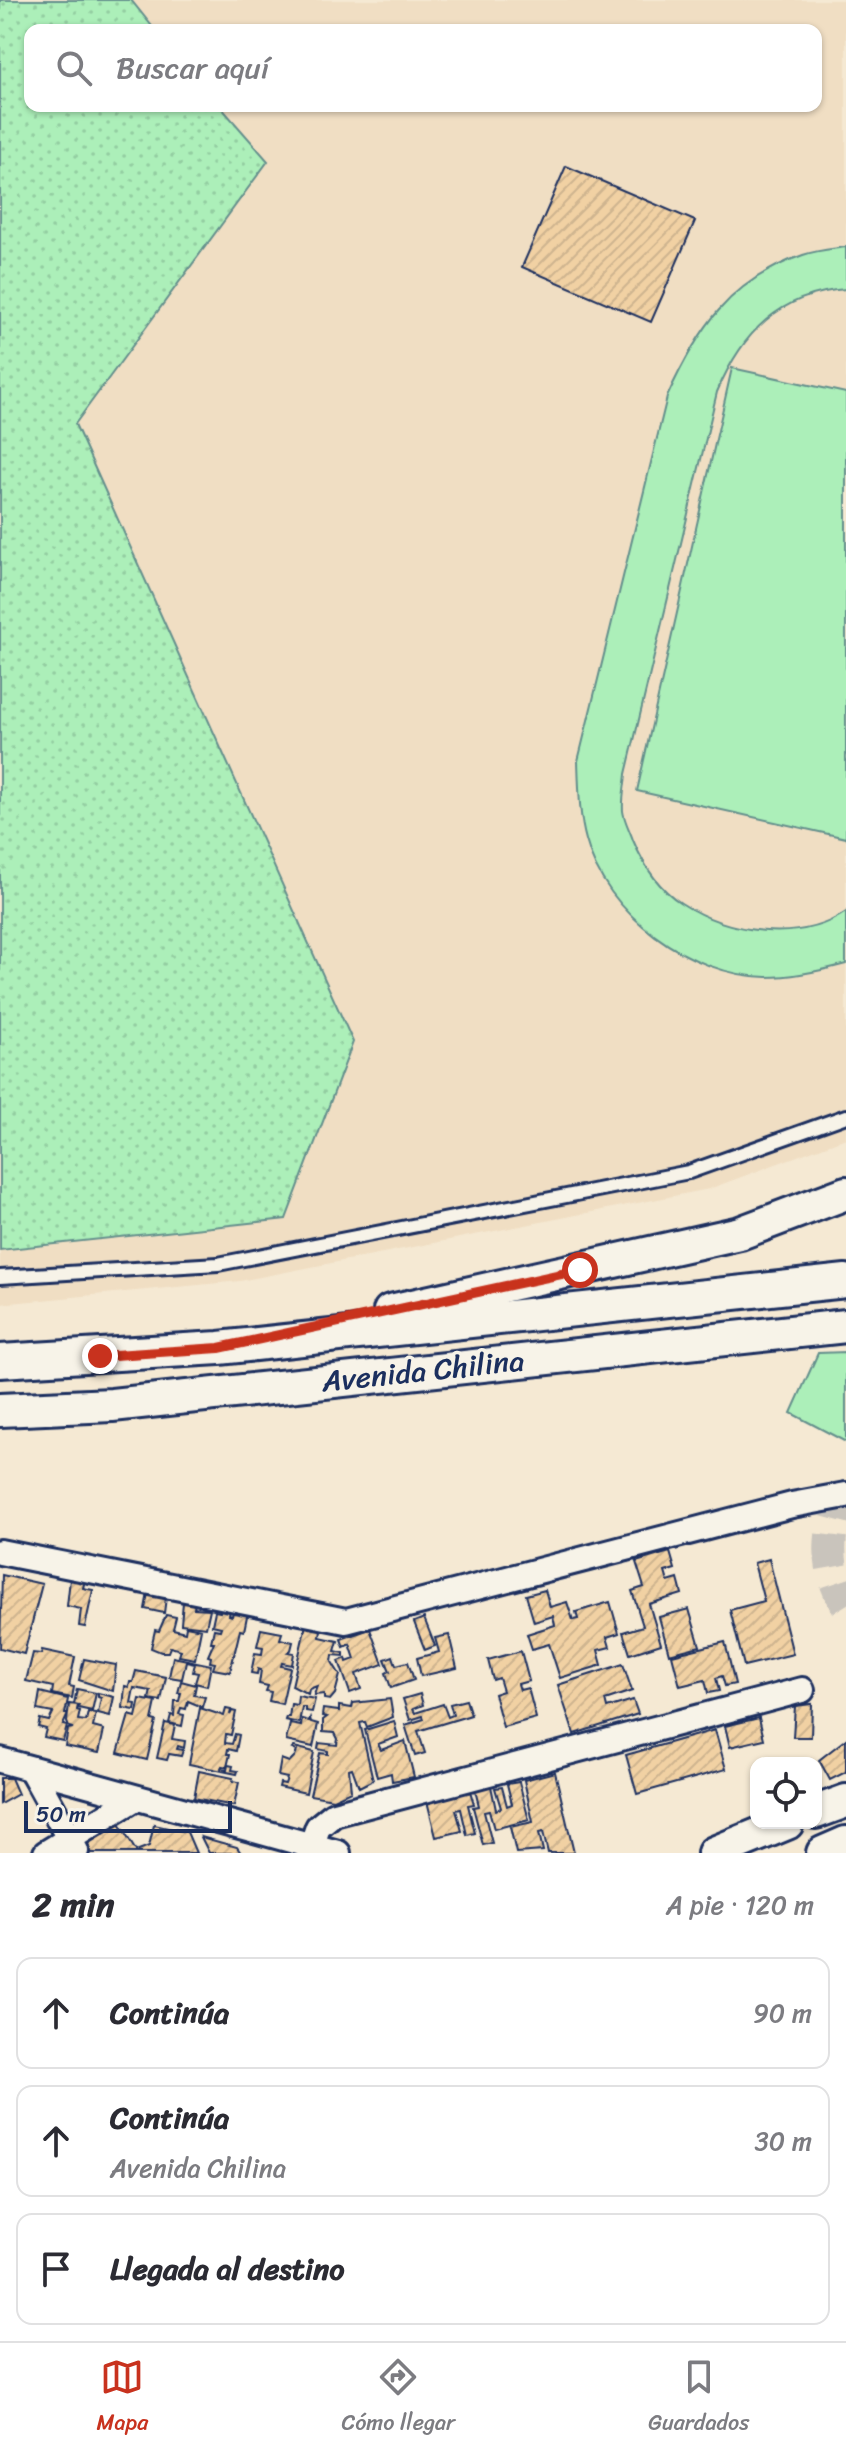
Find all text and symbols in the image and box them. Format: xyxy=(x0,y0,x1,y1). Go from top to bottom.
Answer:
search box xyxy=(24,24,822,112)
text: Buscar aquí xyxy=(116,41,269,95)
icon: search xyxy=(52,46,96,90)
route start xyxy=(562,1252,598,1288)
street label: Avenida Chilina xyxy=(318,1334,527,1409)
route end xyxy=(82,1338,118,1374)
map controls xyxy=(750,1757,822,1829)
button: locate xyxy=(750,1757,822,1829)
text: 50 m xyxy=(36,1795,86,1834)
scale bar xyxy=(24,1797,232,1833)
text: 2 min xyxy=(32,1875,114,1935)
text: A pie · 120 m xyxy=(666,1882,814,1928)
text: Continúa xyxy=(110,1986,229,2040)
text: 90 m xyxy=(753,1990,812,2036)
icon: ahead xyxy=(34,1991,78,2035)
text: Continúa xyxy=(110,2091,229,2145)
text: 30 m xyxy=(755,2118,812,2164)
icon: ahead xyxy=(34,2119,78,2163)
text: Avenida Chilina xyxy=(110,2145,286,2191)
text: Llegada al destino xyxy=(110,2242,344,2296)
icon: arrive xyxy=(34,2247,78,2291)
tab: Mapa xyxy=(97,2355,148,2442)
tab: Cómo llegar xyxy=(341,2355,455,2442)
tab: Guardados xyxy=(648,2355,749,2442)

